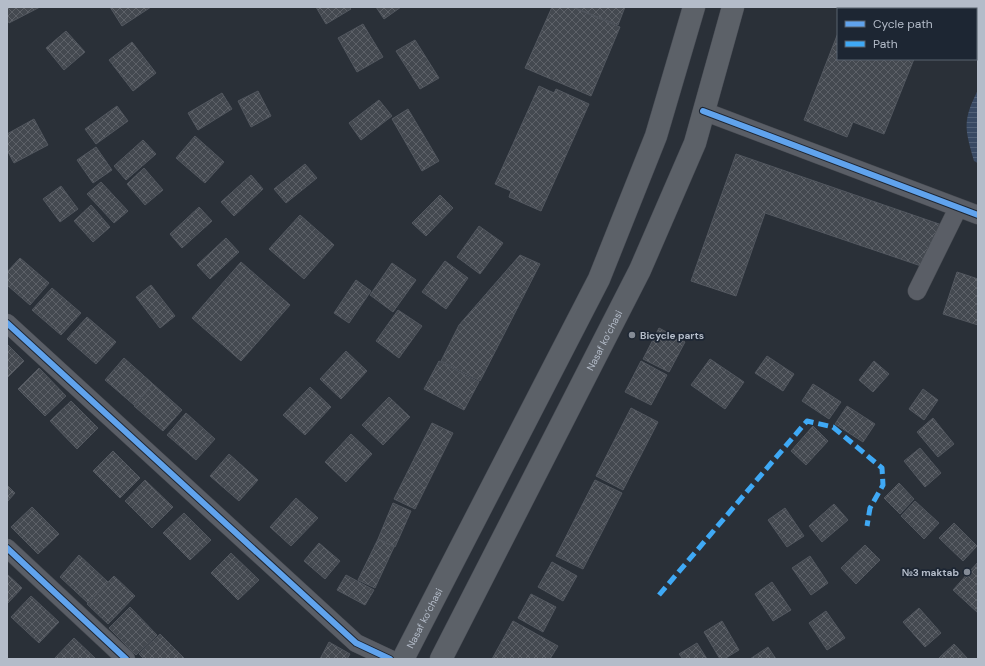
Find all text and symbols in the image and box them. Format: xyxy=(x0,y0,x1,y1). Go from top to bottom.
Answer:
legend xyxy=(837,8,977,60)
text: Cycle path xyxy=(873,16,933,32)
text: Path xyxy=(873,36,898,52)
street label: Nasaf ko‘chasi xyxy=(584,308,625,373)
place label: Bicycle parts xyxy=(640,329,704,342)
marker: Bicycle parts xyxy=(627,330,637,340)
place label: №3 maktab xyxy=(902,566,959,579)
marker: №3 maktab xyxy=(962,567,972,577)
street label: Nasaf ko‘chasi xyxy=(404,586,445,651)

